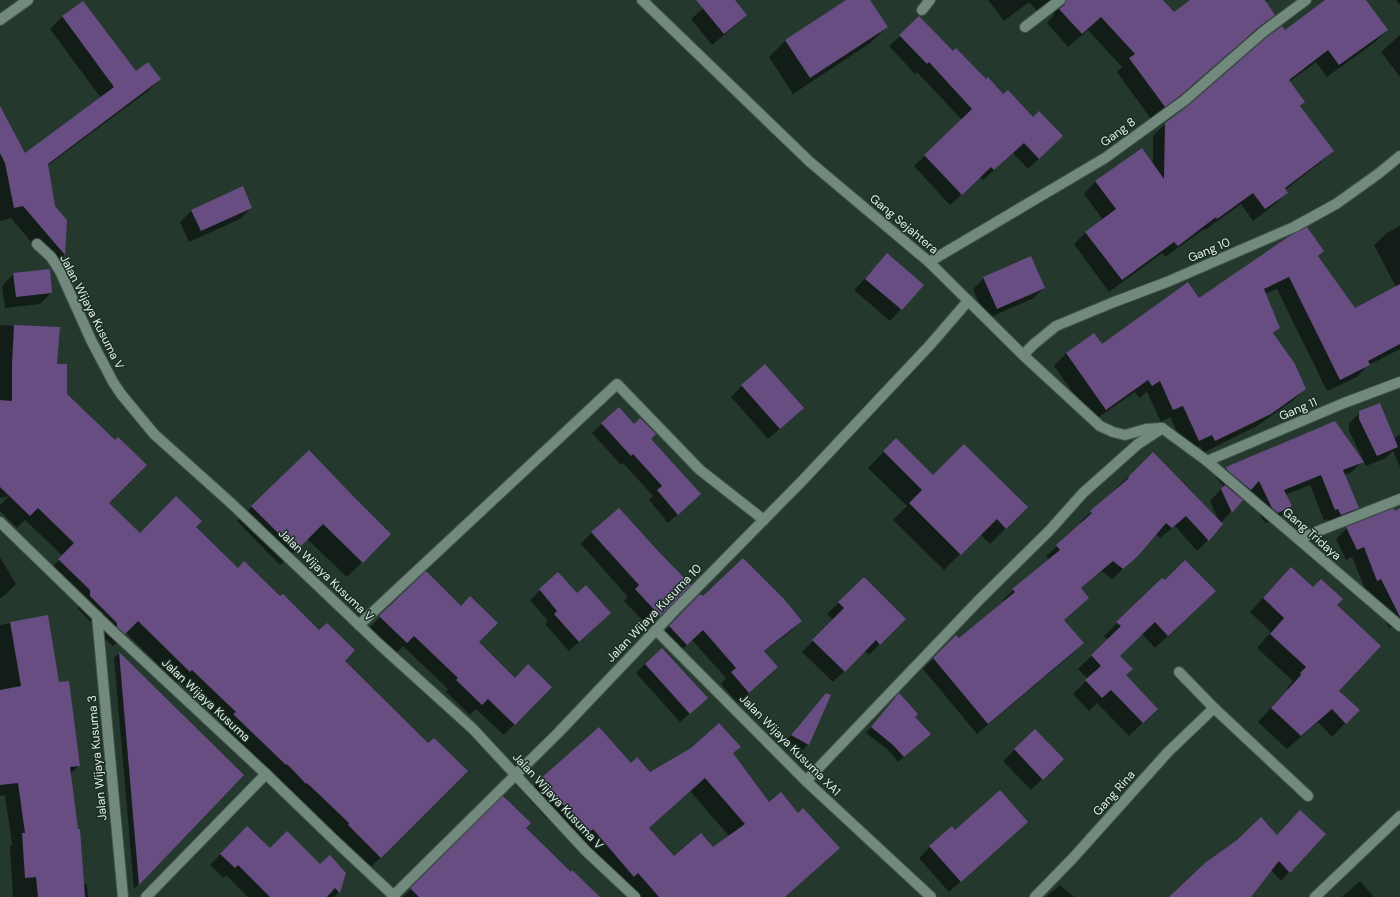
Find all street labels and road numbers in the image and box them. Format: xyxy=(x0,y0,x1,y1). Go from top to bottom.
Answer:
street label: Gang 8 xyxy=(1097,114,1139,150)
street label: Gang Sejahtera xyxy=(866,191,942,257)
street label: Gang 10 xyxy=(1185,234,1233,266)
street label: Jalan Wijaya Kusuma V xyxy=(56,252,128,372)
street label: Gang 11 xyxy=(1277,394,1319,424)
street label: Gang Tridaya xyxy=(1279,504,1345,564)
street label: Jalan Wijaya Kusuma V xyxy=(275,525,377,625)
street label: Jalan Wijaya Kusuma 10 xyxy=(603,560,705,666)
street label: Jalan Wijaya Kusuma xyxy=(158,655,254,745)
street label: Jalan Wijaya Kusuma XA1 xyxy=(736,691,844,799)
street label: Jalan Wijaya Kusuma 3 xyxy=(84,695,110,821)
street label: Jalan Wijaya Kusuma V xyxy=(509,749,607,853)
street label: Gang Rina xyxy=(1089,767,1139,819)

